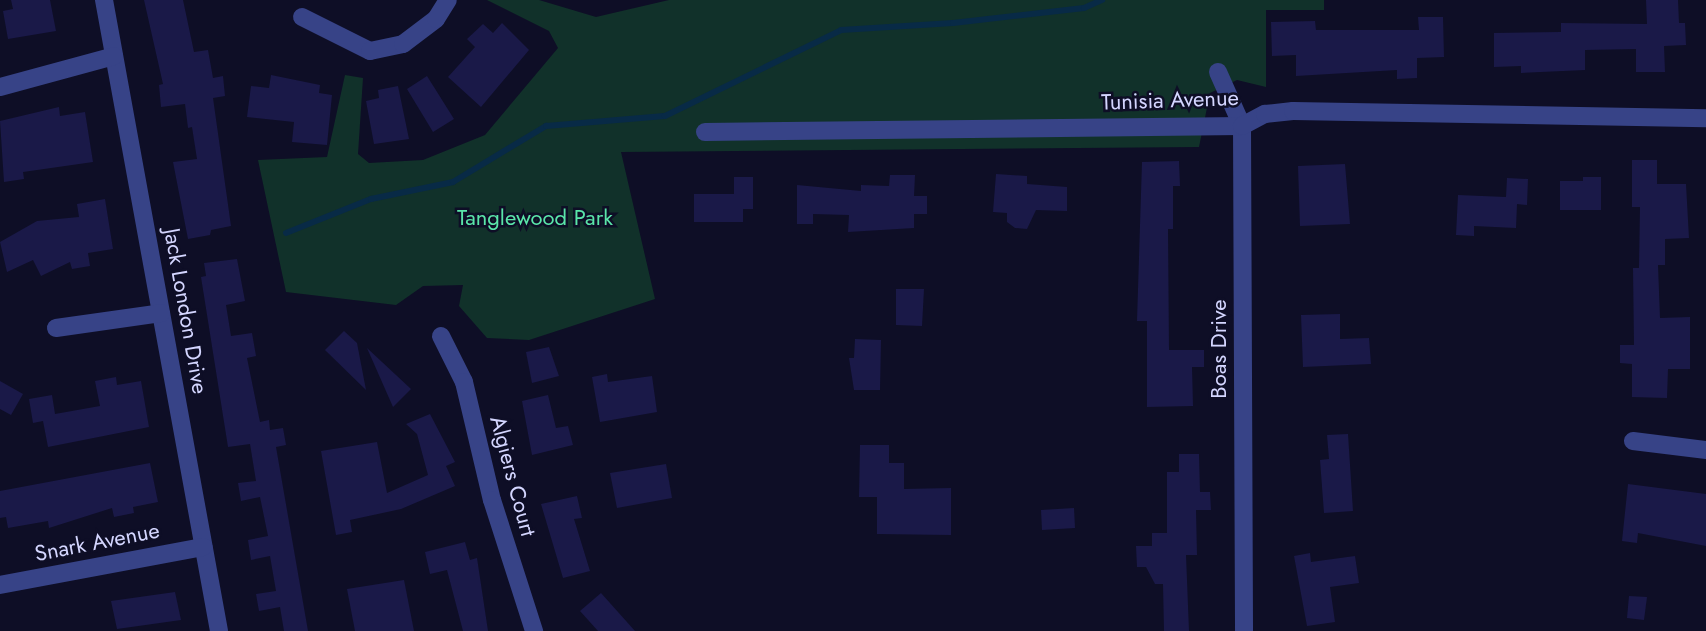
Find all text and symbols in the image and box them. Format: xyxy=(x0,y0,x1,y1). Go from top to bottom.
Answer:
street label: Tunisia Avenue xyxy=(1101,84,1239,116)
park label: Tanglewood Park xyxy=(457,205,613,231)
street label: Jack London Drive xyxy=(158,226,214,396)
street label: Boas Drive xyxy=(1206,299,1232,399)
street label: Algiers Court xyxy=(484,413,542,539)
street label: Snark Avenue xyxy=(32,517,162,567)

